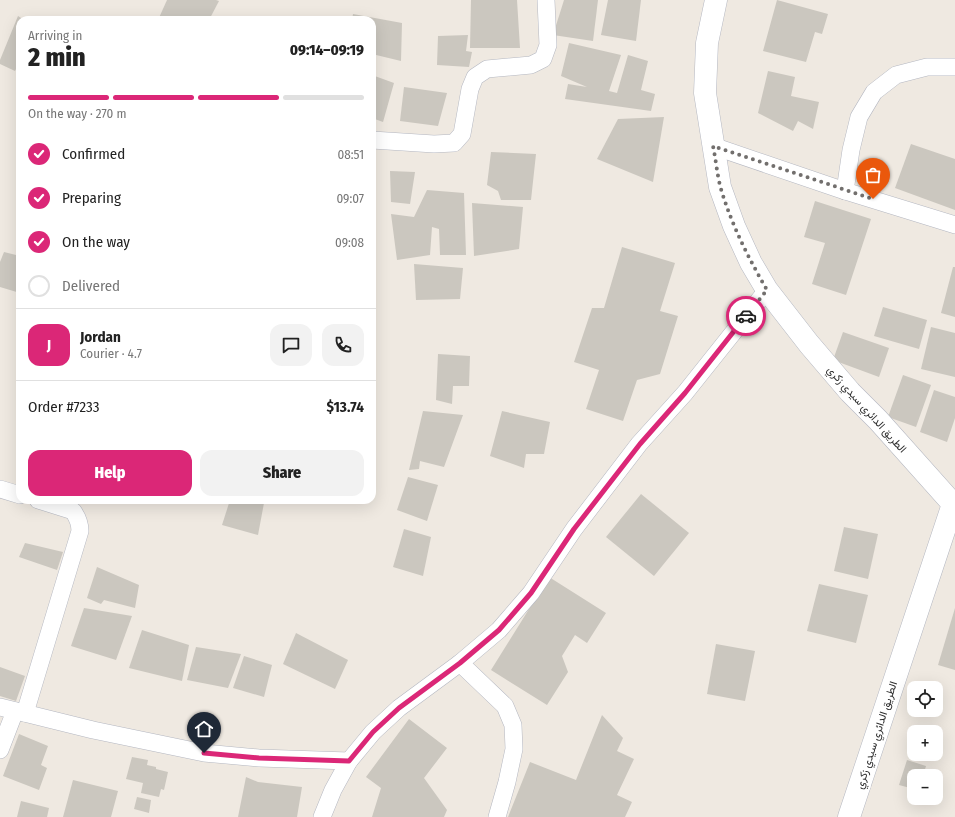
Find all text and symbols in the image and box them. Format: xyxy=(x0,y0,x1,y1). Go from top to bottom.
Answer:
text: Arriving in xyxy=(28,28,82,43)
text: 09:14–09:19 xyxy=(290,41,364,59)
text: 2 min xyxy=(28,42,86,73)
text: On the way · 270 m xyxy=(28,106,126,121)
icon: check xyxy=(28,143,50,165)
text: Confirmed xyxy=(62,145,125,163)
text: 08:51 xyxy=(338,147,364,162)
pin xyxy=(856,158,890,199)
icon: bag xyxy=(862,164,884,186)
icon: check xyxy=(28,187,50,209)
text: Preparing xyxy=(62,189,121,207)
text: 09:07 xyxy=(336,191,364,206)
icon: check xyxy=(28,231,50,253)
text: On the way xyxy=(62,233,130,251)
text: 09:08 xyxy=(335,235,364,250)
text: Delivered xyxy=(62,277,120,295)
courier xyxy=(726,296,766,336)
icon: car xyxy=(735,305,757,327)
button: chat xyxy=(270,324,312,366)
button: phone xyxy=(322,324,364,366)
text: Jordan xyxy=(80,328,121,346)
text: J xyxy=(47,336,51,354)
text: Courier · 4.7 xyxy=(80,346,142,361)
street label: الطريق الدائري سيدي زكري xyxy=(822,363,909,457)
text: Order #7233 xyxy=(28,398,100,416)
text: $13.74 xyxy=(327,398,364,416)
button: Help xyxy=(28,450,192,496)
button: Share xyxy=(200,450,364,496)
street label: الطريق الدائري سيدي زكري xyxy=(853,680,903,792)
map controls xyxy=(907,681,943,805)
button: locate xyxy=(907,681,943,717)
pin xyxy=(187,712,221,753)
icon: home xyxy=(193,718,215,740)
button: + xyxy=(907,725,943,761)
button: − xyxy=(907,769,943,805)

